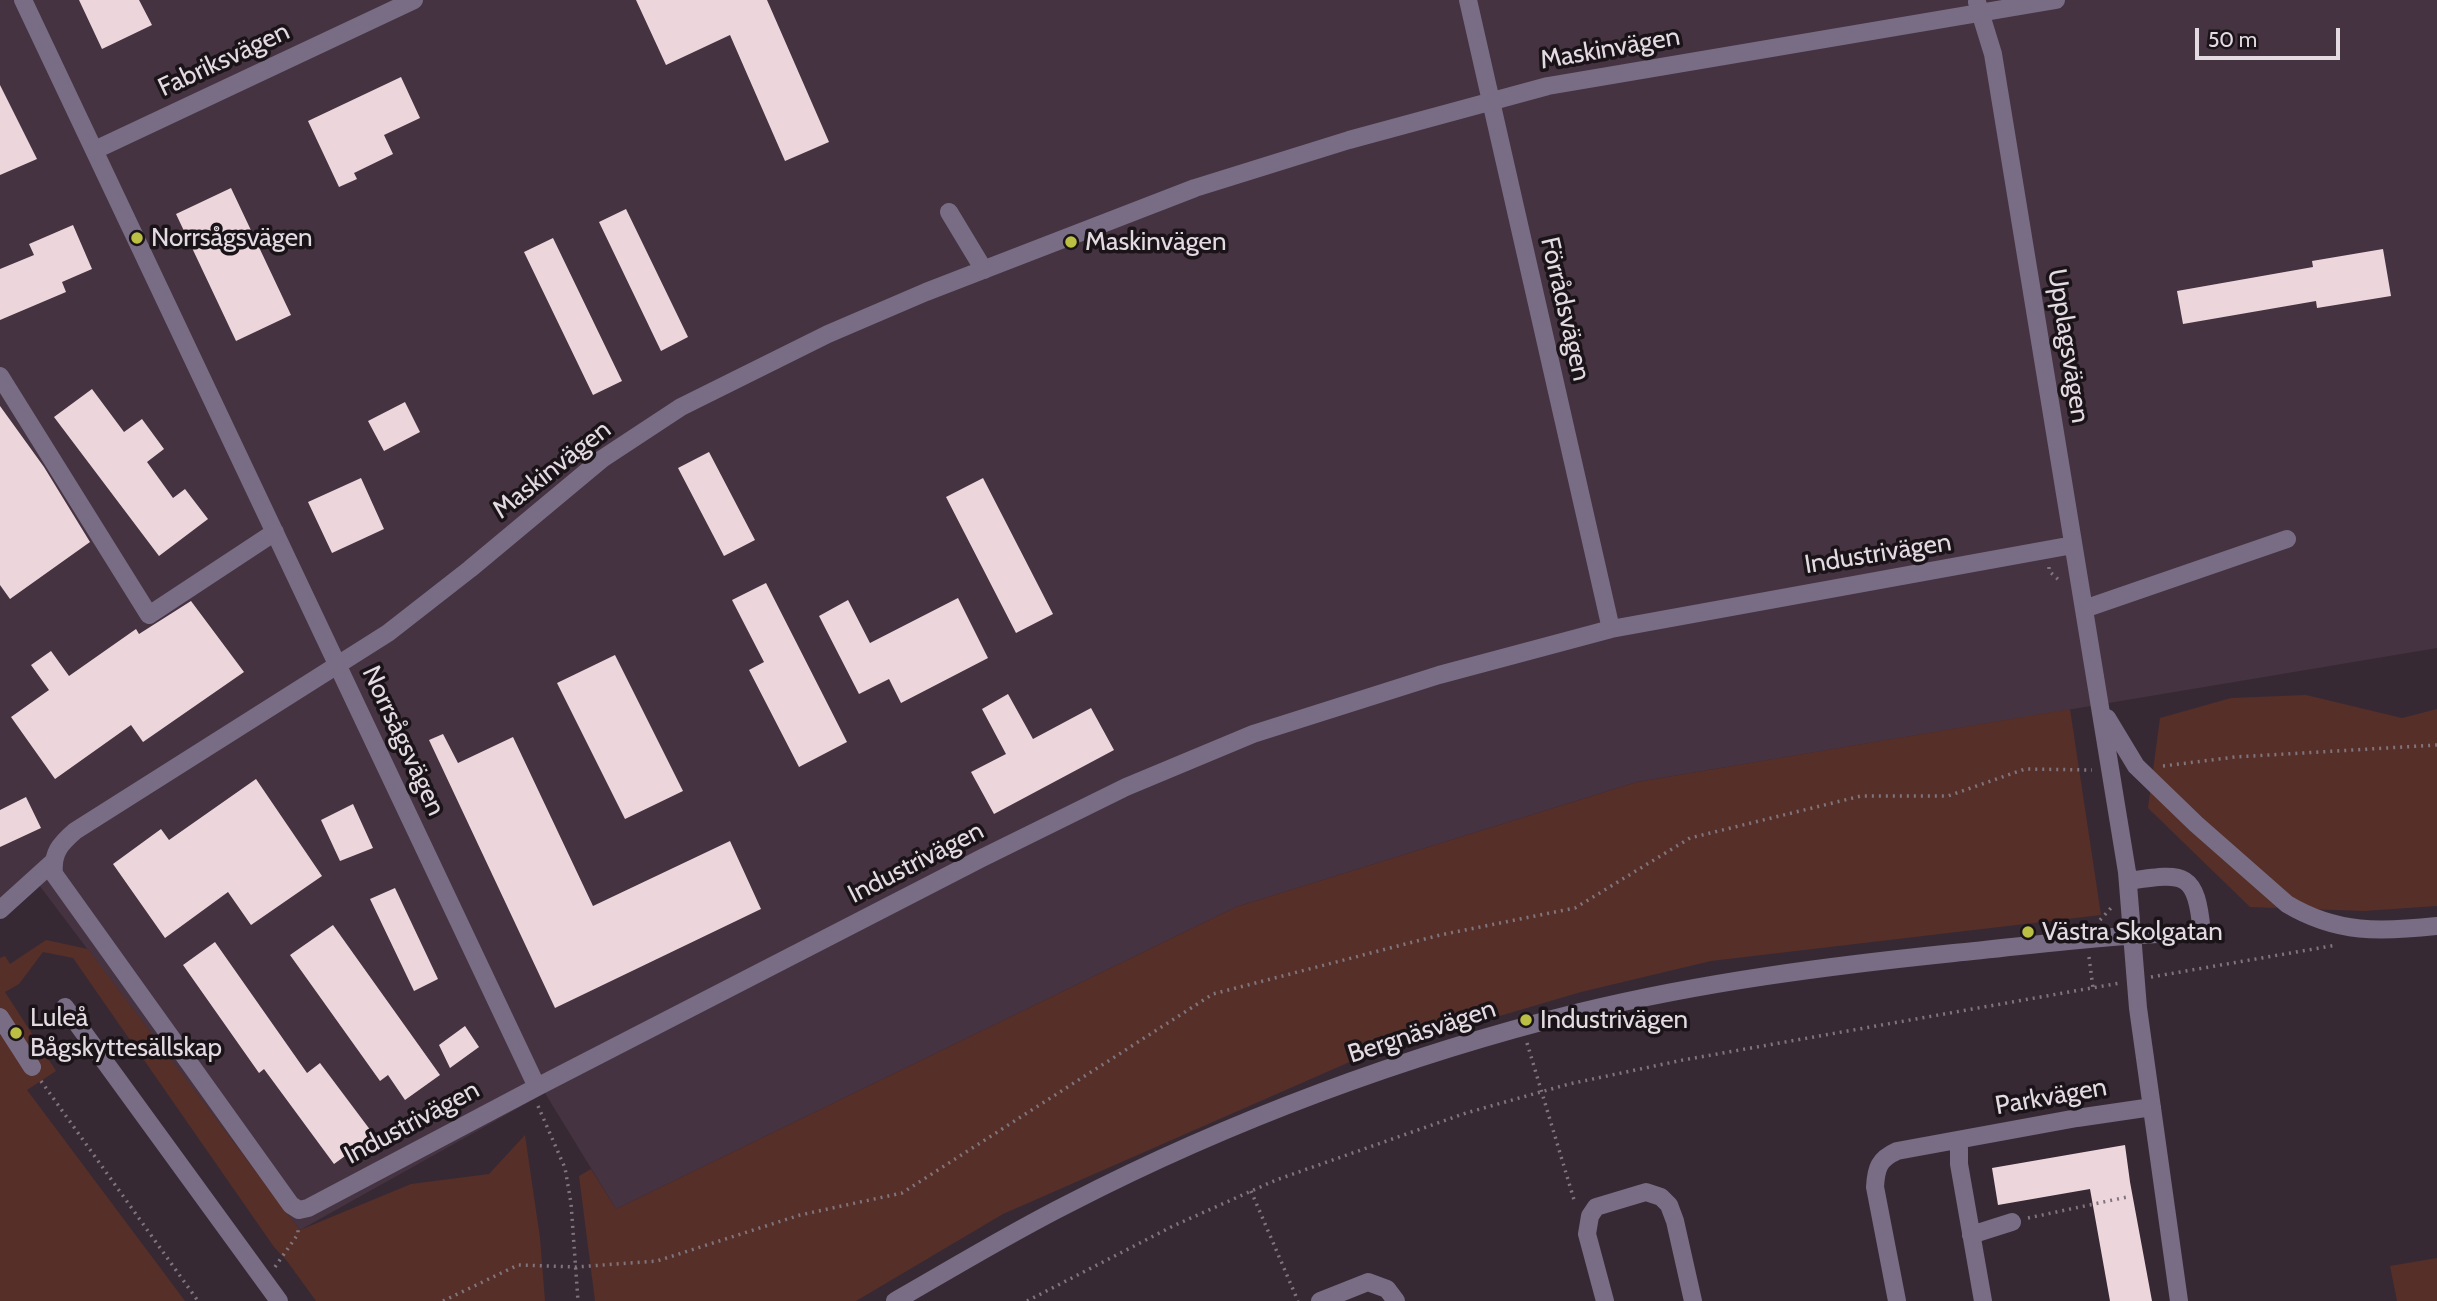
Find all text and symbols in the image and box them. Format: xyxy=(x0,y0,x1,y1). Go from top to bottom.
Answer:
scale bar xyxy=(2199,14,2344,58)
street label: Fabriksvägen xyxy=(153,16,295,104)
street label: Maskinvägen xyxy=(1538,21,1682,77)
text: 50 m xyxy=(2208,27,2257,52)
place label: Norrsågsvägen xyxy=(151,222,313,254)
place label: Maskinvägen xyxy=(1085,226,1226,258)
marker: Norrsågsvägen xyxy=(129,230,145,246)
marker: Maskinvägen xyxy=(1063,234,1079,250)
street label: Förrådsvägen xyxy=(1533,234,1597,384)
street label: Upplagsvägen xyxy=(2040,267,2096,425)
street label: Maskinvägen xyxy=(487,414,617,526)
street label: Industrivägen xyxy=(1802,527,1954,581)
street label: Norrsågsvägen xyxy=(355,661,451,821)
street label: Industrivägen xyxy=(843,815,989,911)
place label: Västra Skolgatan xyxy=(2042,916,2223,948)
marker: Västra Skolgatan xyxy=(2020,924,2036,940)
street label: Bergnäsvägen xyxy=(1344,993,1500,1071)
place label: Luleå Bågskyttesällskap xyxy=(30,1002,222,1064)
place label: Industrivägen xyxy=(1540,1004,1688,1036)
marker: Industrivägen xyxy=(1518,1012,1534,1028)
marker: Luleå Bågskyttesällskap xyxy=(8,1025,24,1041)
street label: Parkvägen xyxy=(1993,1072,2109,1122)
street label: Industrivägen xyxy=(339,1074,485,1172)

